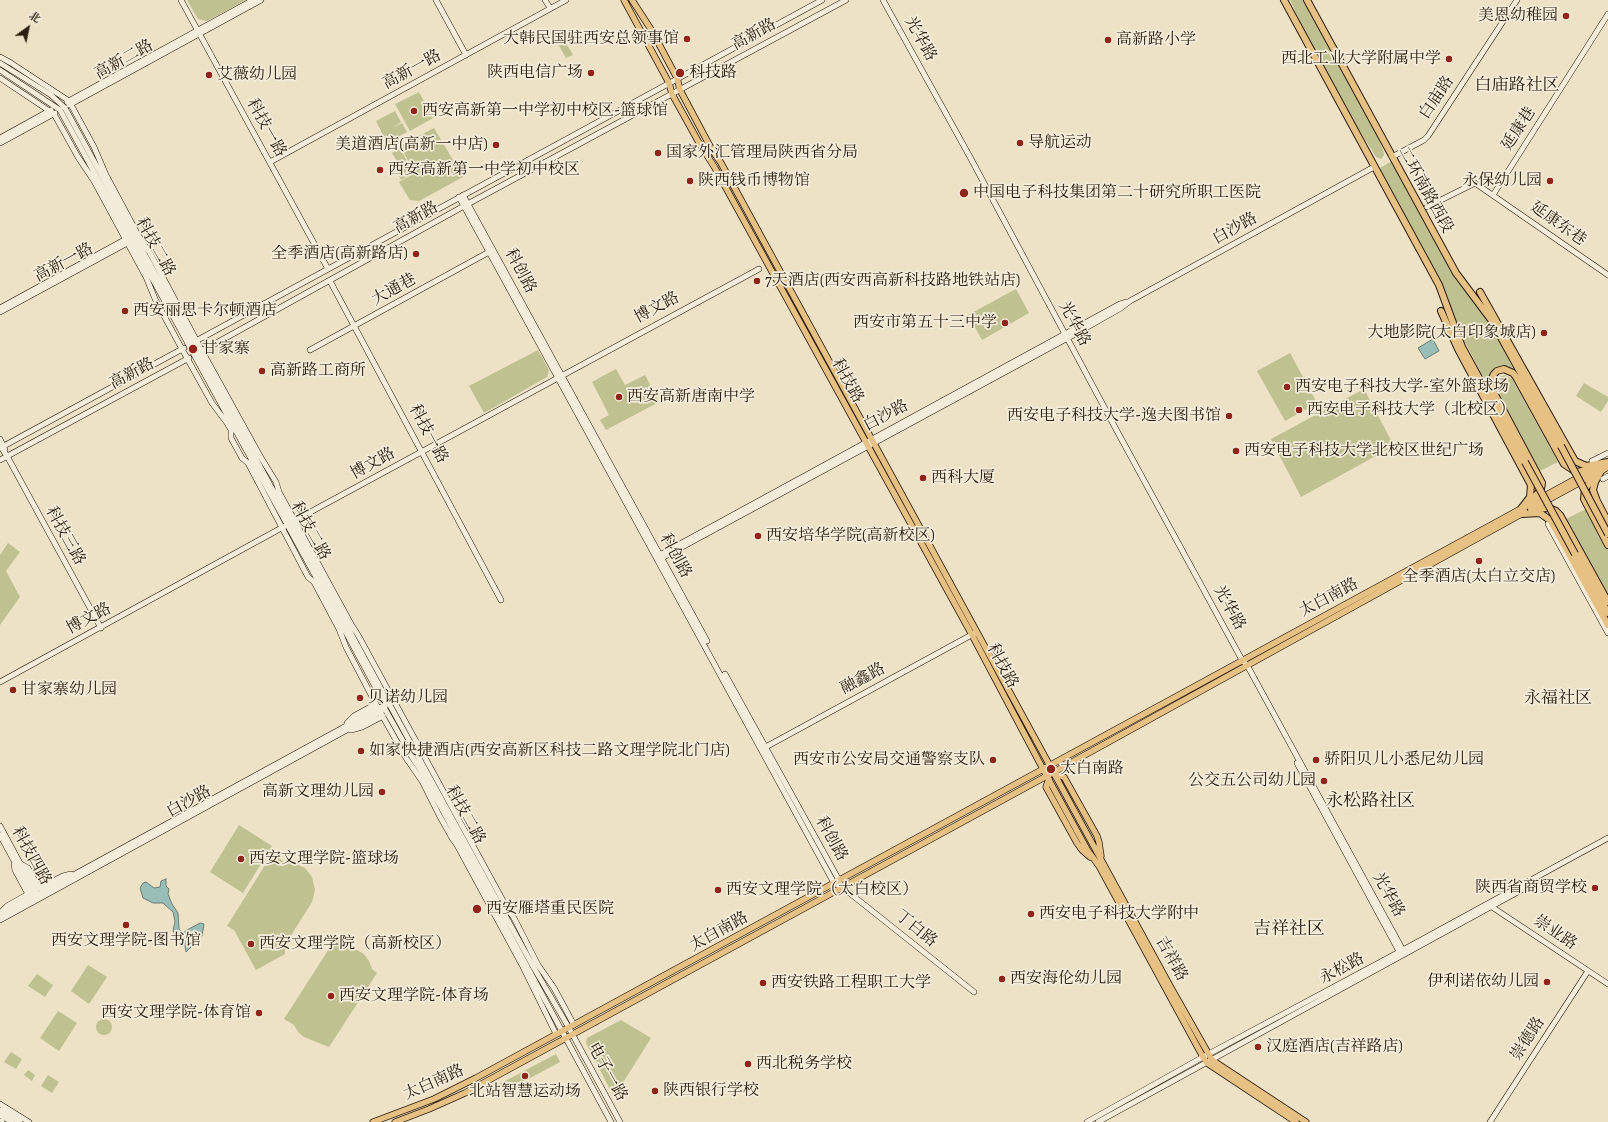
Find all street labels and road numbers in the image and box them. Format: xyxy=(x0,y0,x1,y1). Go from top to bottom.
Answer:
street label: 光华路 xyxy=(900,13,940,65)
street label: 高新路 xyxy=(728,15,780,55)
street label: 高新二路 xyxy=(91,36,157,84)
street label: 高新一路 xyxy=(379,46,445,94)
street label: 白庙路 xyxy=(1416,73,1458,123)
street label: 科技一路 xyxy=(242,95,290,161)
street label: 延康巷 xyxy=(1498,104,1540,154)
street label: 二环南路西段 xyxy=(1393,143,1457,237)
street label: 高新路 xyxy=(390,198,442,238)
street label: 延康东巷 xyxy=(1526,198,1590,250)
street label: 白沙路 xyxy=(1209,209,1261,249)
street label: 科技二路 xyxy=(131,214,179,280)
street label: 高新一路 xyxy=(31,240,97,286)
street label: 科创路 xyxy=(500,245,540,297)
street label: 大通巷 xyxy=(368,270,420,310)
street label: 博文路 xyxy=(631,288,683,328)
street label: 光华路 xyxy=(1054,298,1094,350)
street label: 高新路 xyxy=(106,354,158,394)
street label: 科技路 xyxy=(827,355,867,407)
street label: 白沙路 xyxy=(860,396,912,436)
street label: 科技一路 xyxy=(405,401,451,467)
street label: 博文路 xyxy=(347,444,399,484)
street label: 科技二路 xyxy=(286,498,334,564)
street label: 科技三路 xyxy=(41,503,89,569)
street label: 科创路 xyxy=(655,530,695,582)
street label: 太白南路 xyxy=(1296,575,1362,621)
street label: 光华路 xyxy=(1209,582,1249,634)
street label: 博文路 xyxy=(63,599,115,639)
street label: 科技路 xyxy=(982,640,1022,692)
street label: 融鑫路 xyxy=(837,659,889,699)
street label: 白沙路 xyxy=(163,782,215,822)
street label: 科技二路 xyxy=(441,782,489,848)
street label: 科创路 xyxy=(811,813,851,865)
street label: 科技四路 xyxy=(7,823,55,889)
street label: 光华路 xyxy=(1368,869,1408,921)
street label: 丁白路 xyxy=(891,906,941,952)
street label: 太白南路 xyxy=(686,908,752,956)
street label: 崇业路 xyxy=(1530,912,1580,954)
street label: 吉祥路 xyxy=(1151,933,1191,985)
street label: 永松路 xyxy=(1316,949,1368,989)
street label: 崇德路 xyxy=(1507,1014,1549,1064)
street label: 电子一路 xyxy=(583,1039,631,1105)
street label: 太白南路 xyxy=(401,1061,467,1105)

